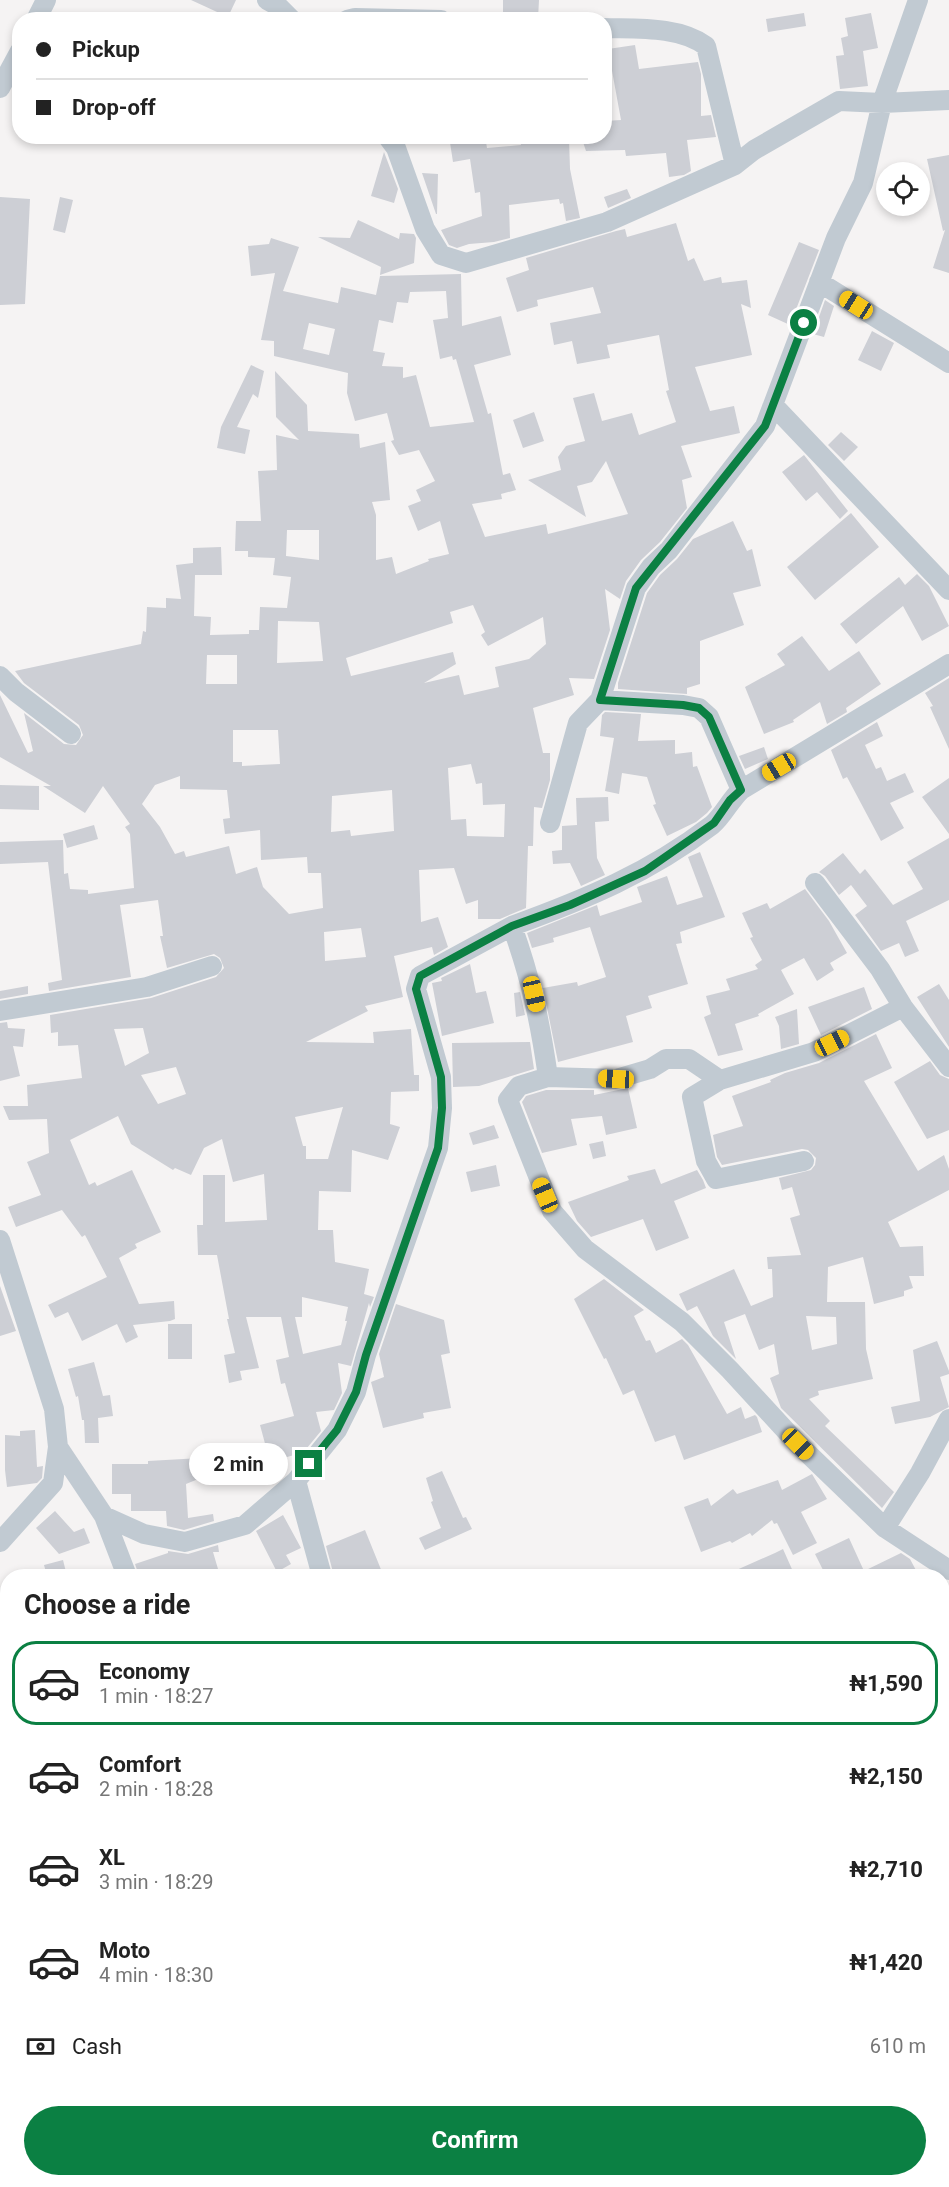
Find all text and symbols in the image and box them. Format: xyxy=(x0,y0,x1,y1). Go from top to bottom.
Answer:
text: Pickup xyxy=(72,37,140,62)
text: Drop-off xyxy=(72,95,156,120)
map controls xyxy=(876,162,930,216)
button: locate xyxy=(876,162,930,216)
car xyxy=(836,288,876,322)
route start xyxy=(790,309,817,336)
car xyxy=(759,750,799,784)
car xyxy=(521,974,547,1014)
car xyxy=(812,1027,852,1059)
car xyxy=(598,1069,634,1089)
car xyxy=(530,1175,560,1215)
car xyxy=(779,1425,817,1463)
callout: 2 min xyxy=(189,1443,288,1485)
route end xyxy=(295,1450,322,1477)
text: 2 min xyxy=(213,1452,264,1476)
text: Choose a ride xyxy=(24,1589,190,1621)
icon: car xyxy=(27,1656,81,1710)
text: Economy xyxy=(99,1659,190,1684)
text: ₦1,590 xyxy=(849,1671,923,1696)
text: 1 min · 18:27 xyxy=(99,1684,214,1708)
icon: car xyxy=(27,1749,81,1803)
text: Comfort xyxy=(99,1752,181,1777)
text: ₦2,150 xyxy=(849,1764,923,1789)
text: 2 min · 18:28 xyxy=(99,1777,214,1801)
icon: car xyxy=(27,1842,81,1896)
text: XL xyxy=(99,1845,125,1870)
text: ₦2,710 xyxy=(849,1857,923,1882)
text: 3 min · 18:29 xyxy=(99,1870,214,1894)
icon: car xyxy=(27,1935,81,1989)
text: Moto xyxy=(99,1938,150,1963)
text: ₦1,420 xyxy=(849,1950,923,1975)
text: 4 min · 18:30 xyxy=(99,1963,214,1987)
icon: cash xyxy=(24,2030,57,2063)
text: Cash xyxy=(72,2034,122,2059)
text: 610 m xyxy=(870,2034,926,2058)
button: Confirm xyxy=(24,2106,926,2175)

